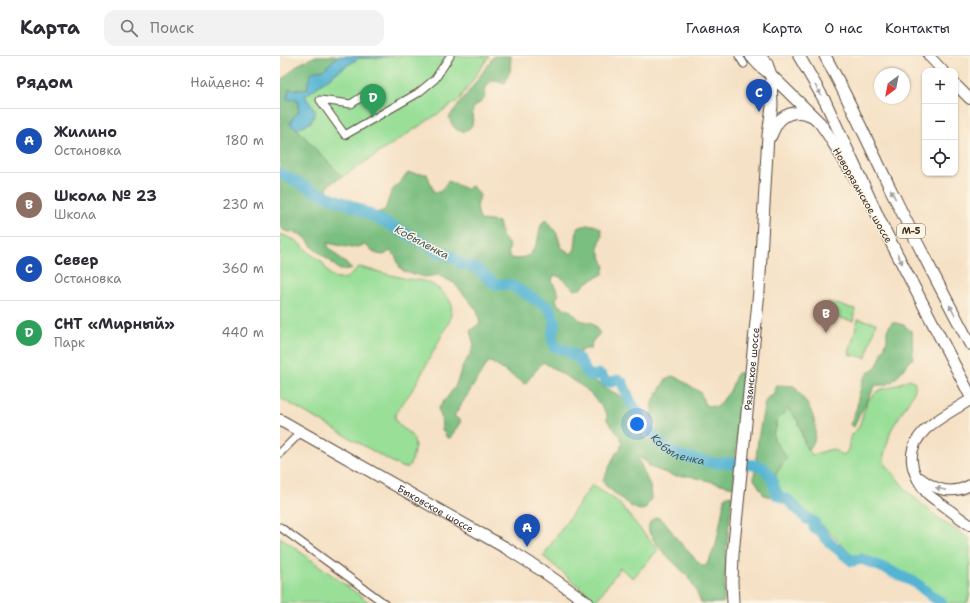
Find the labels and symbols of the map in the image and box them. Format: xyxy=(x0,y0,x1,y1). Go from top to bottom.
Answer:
north arrow xyxy=(874,68,910,104)
pin: C xyxy=(746,79,772,112)
pin: D xyxy=(360,84,386,117)
one-way arrow xyxy=(815,84,822,96)
street label: Новорязанское шоссе xyxy=(830,145,895,246)
one-way arrow xyxy=(890,188,896,200)
water label: Кобыленка xyxy=(392,222,452,263)
road number: М-5 xyxy=(897,224,925,238)
one-way arrow xyxy=(897,254,903,265)
pin: B xyxy=(813,300,839,333)
one-way arrow xyxy=(949,304,955,316)
street label: Рязанское шоссе xyxy=(741,327,762,411)
your location xyxy=(627,414,647,434)
water label: Кобыленка xyxy=(647,430,706,469)
street label: Быковское шоссе xyxy=(395,482,476,536)
one-way arrow xyxy=(934,486,946,492)
pin: A xyxy=(514,514,540,547)

